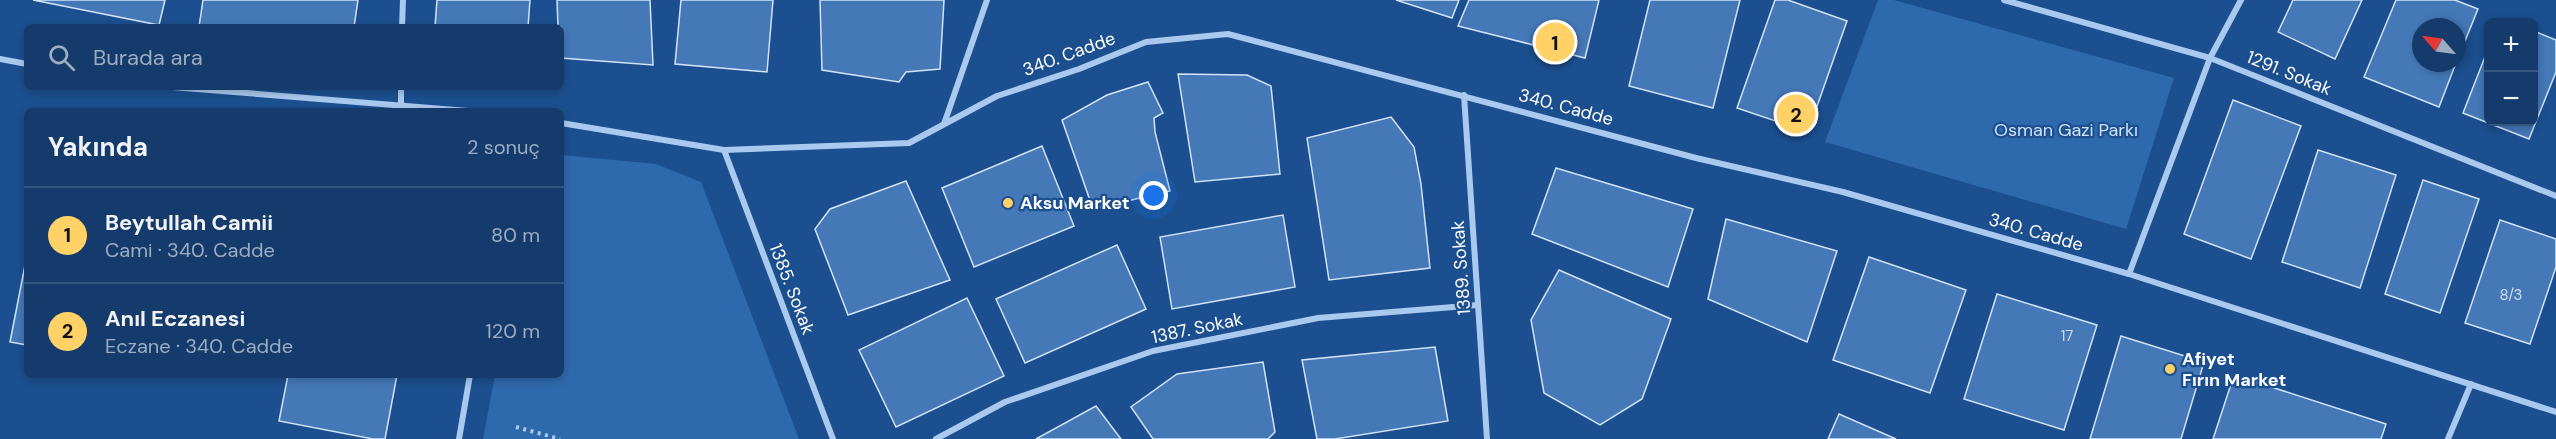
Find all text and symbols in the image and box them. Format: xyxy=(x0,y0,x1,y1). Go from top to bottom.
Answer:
north arrow xyxy=(2412,18,2466,72)
map controls xyxy=(2484,18,2538,126)
button: + xyxy=(2484,18,2538,72)
pin: 1 xyxy=(1536,20,1574,64)
search box xyxy=(24,24,564,90)
street label: 340. Cadde xyxy=(1019,26,1119,82)
icon: search xyxy=(45,41,78,74)
text: Burada ara xyxy=(93,43,203,72)
street label: 1291. Sokak xyxy=(2243,45,2335,101)
button: − xyxy=(2484,72,2538,126)
street label: 340. Cadde xyxy=(1516,83,1616,131)
pin: 2 xyxy=(1776,92,1816,136)
park label: Osman Gazi Parkı xyxy=(1994,118,2138,142)
text: Yakında xyxy=(48,130,148,164)
text: 2 sonuç xyxy=(467,134,540,160)
your location xyxy=(1139,181,1168,210)
place label: Aksu Market xyxy=(1020,191,1130,215)
marker: Aksu Market xyxy=(1001,196,1015,210)
street label: 340. Cadde xyxy=(1986,207,2086,257)
text: Beytullah Camii xyxy=(105,208,273,237)
street label: 1389. Sokak xyxy=(1446,220,1476,316)
text: 1 xyxy=(64,222,71,248)
text: 80 m xyxy=(491,222,540,248)
text: Cami · 340. Cadde xyxy=(105,237,275,263)
street label: 1385. Sokak xyxy=(764,240,820,338)
house number: 8/3 xyxy=(2500,285,2522,305)
text: Anıl Eczanesi xyxy=(105,304,245,333)
street label: 1387. Sokak xyxy=(1149,307,1245,349)
text: 2 xyxy=(62,318,73,344)
text: 120 m xyxy=(486,318,540,344)
house number: 17 xyxy=(2061,326,2073,346)
text: Eczane · 340. Cadde xyxy=(105,333,293,359)
place label: Afiyet Fırın Market xyxy=(2182,347,2286,392)
marker: Afiyet Fırın Market xyxy=(2163,362,2177,376)

